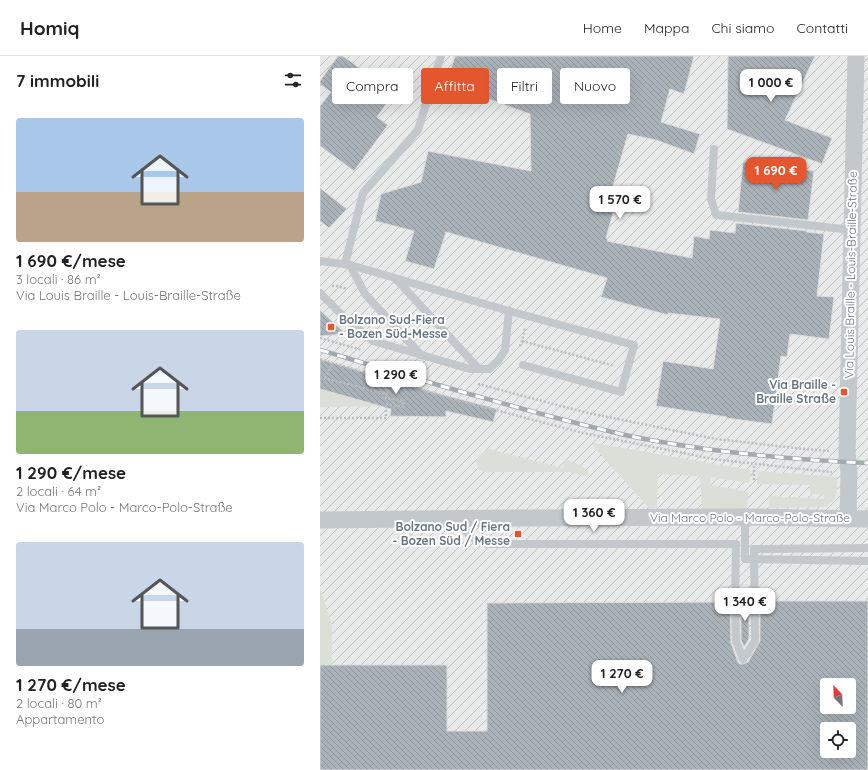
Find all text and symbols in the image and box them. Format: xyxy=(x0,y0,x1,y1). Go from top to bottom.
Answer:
text: Homiq xyxy=(20,16,79,40)
text: Home xyxy=(583,19,622,37)
text: Mappa xyxy=(644,19,689,37)
text: Chi siamo xyxy=(711,19,775,37)
text: Contatti xyxy=(797,19,848,37)
chip: Compra xyxy=(332,68,413,104)
chip: Affitta xyxy=(421,68,489,104)
chip: Filtri xyxy=(497,68,552,104)
chip: Nuovo xyxy=(560,68,630,104)
icon: filters xyxy=(282,69,304,91)
pin: 1 000 € xyxy=(734,69,808,103)
text: 7 immobili xyxy=(16,70,99,91)
text: 1 000 € xyxy=(749,74,793,90)
icon: home xyxy=(124,144,196,216)
pin: 1 690 € xyxy=(739,157,813,191)
text: 1 690 € xyxy=(754,162,798,178)
street label: Via Louis Braille - Louis-Braille-Straße xyxy=(841,171,860,379)
pin: 1 570 € xyxy=(583,186,657,220)
text: 1 570 € xyxy=(598,191,642,207)
text: 1 690 €/mese xyxy=(16,250,126,271)
text: 3 locali · 86 m² xyxy=(16,271,101,287)
text: Via Louis Braille - Louis-Braille-Straße xyxy=(16,287,241,303)
place label: Bolzano Sud-Fiera - Bozen Süd-Messe xyxy=(339,312,448,341)
marker: Bolzano Sud-Fiera - Bozen Süd-Messe xyxy=(326,322,336,332)
icon: home xyxy=(124,356,196,428)
pin: 1 290 € xyxy=(359,361,433,395)
text: 1 290 € xyxy=(374,366,418,382)
place label: Via Braille - Braille Straße xyxy=(756,377,836,406)
marker: Via Braille - Braille Straße xyxy=(839,387,849,397)
text: 1 290 €/mese xyxy=(16,462,126,483)
text: 2 locali · 64 m² xyxy=(16,483,101,499)
text: Via Marco Polo - Marco-Polo-Straße xyxy=(16,499,233,515)
pin: 1 360 € xyxy=(557,499,631,533)
text: 1 360 € xyxy=(573,504,615,520)
street label: Via Marco Polo - Marco-Polo-Straße xyxy=(650,510,850,525)
place label: Bolzano Sud / Fiera - Bozen Süd / Messe xyxy=(393,519,510,548)
marker: Bolzano Sud / Fiera - Bozen Süd / Messe xyxy=(513,529,523,539)
icon: home xyxy=(124,568,196,640)
pin: 1 340 € xyxy=(708,588,782,622)
text: 1 340 € xyxy=(723,593,767,609)
pin: 1 270 € xyxy=(585,660,659,694)
text: 1 270 € xyxy=(600,665,644,681)
text: 1 270 €/mese xyxy=(16,674,126,695)
north arrow xyxy=(820,678,856,714)
map controls xyxy=(820,678,856,758)
text: 2 locali · 80 m² xyxy=(16,695,102,711)
text: Appartamento xyxy=(16,711,104,727)
button: locate xyxy=(820,722,856,758)

